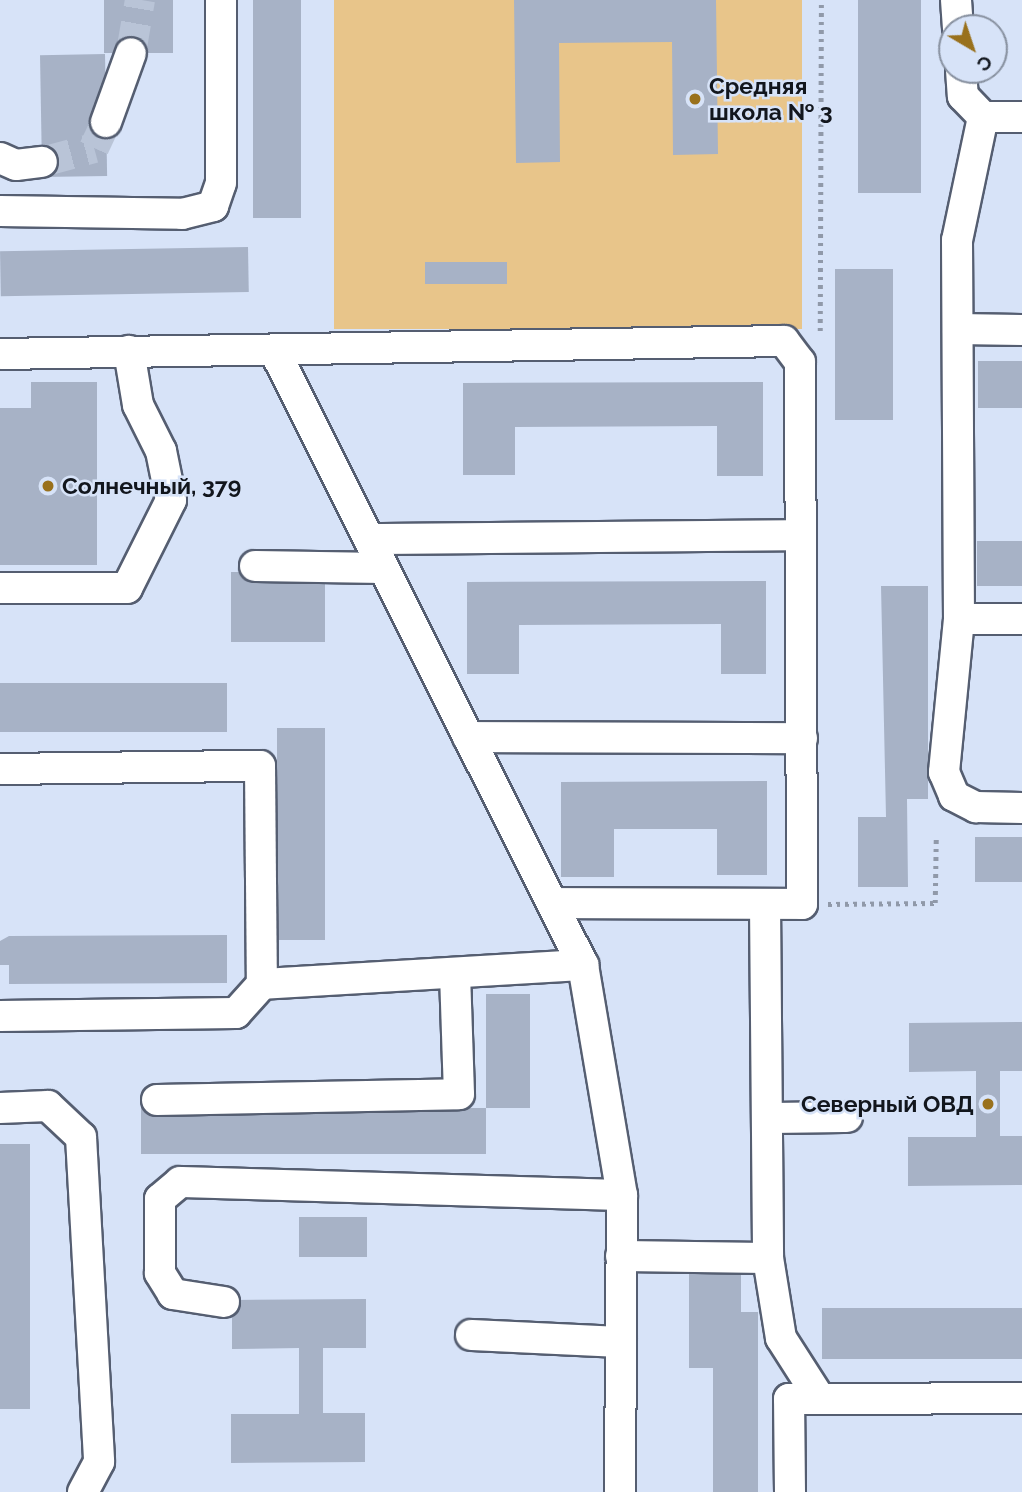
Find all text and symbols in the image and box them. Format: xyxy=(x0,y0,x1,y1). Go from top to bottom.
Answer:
north arrow xyxy=(938,14,1008,84)
text: С xyxy=(973,51,997,76)
place label: Средняя школа № 3 xyxy=(709,72,832,126)
marker: Средняя школа № 3 xyxy=(687,91,703,107)
place label: Солнечный, 379 xyxy=(62,472,241,500)
marker: Солнечный, 379 xyxy=(40,478,56,494)
place label: Северный ОВД xyxy=(801,1090,974,1118)
marker: Северный ОВД xyxy=(980,1096,996,1112)

